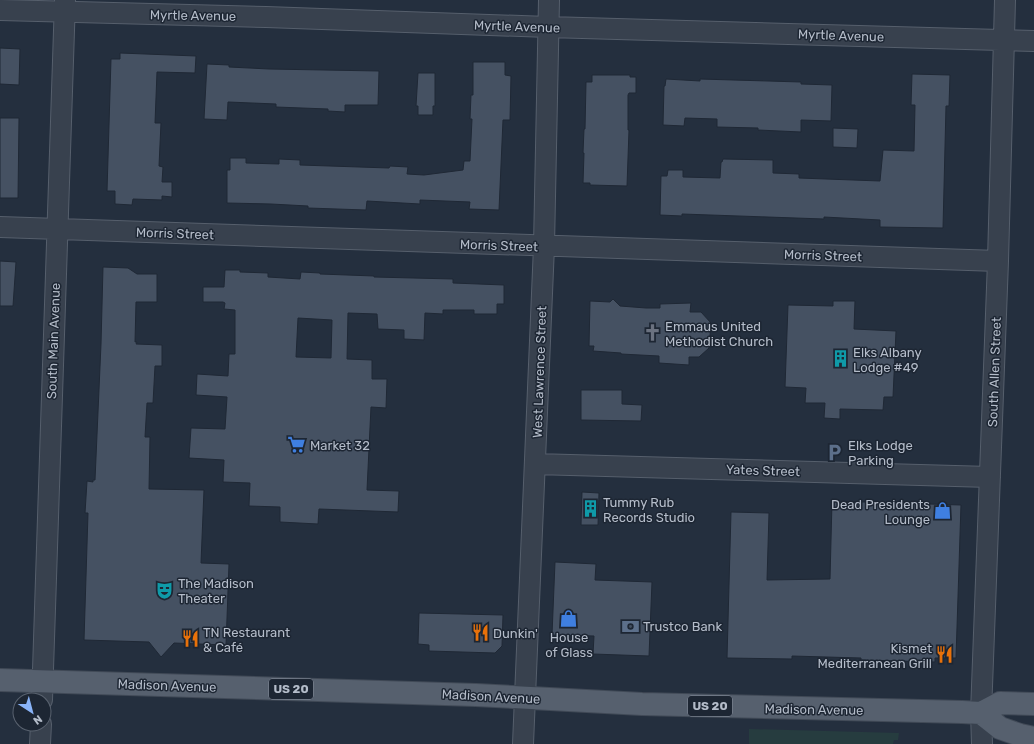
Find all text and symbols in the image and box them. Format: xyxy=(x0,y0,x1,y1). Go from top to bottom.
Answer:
street label: Myrtle Avenue xyxy=(150,7,236,24)
street label: Myrtle Avenue xyxy=(474,17,560,36)
street label: Myrtle Avenue xyxy=(798,26,884,45)
street label: Morris Street xyxy=(136,225,214,242)
street label: Morris Street xyxy=(460,237,538,254)
street label: Morris Street xyxy=(784,247,862,264)
street label: South Main Avenue xyxy=(44,283,63,399)
street label: West Lawrence Street xyxy=(530,306,549,438)
street label: South Allen Street xyxy=(985,317,1004,427)
place label: Emmaus United Methodist Church xyxy=(665,319,773,349)
church icon: Emmaus United Methodist Church xyxy=(642,323,662,343)
place label: Elks Albany Lodge #49 xyxy=(853,345,922,376)
building icon: Elks Albany Lodge #49 xyxy=(830,349,850,369)
supermarket icon: Market 32 xyxy=(287,435,307,455)
place label: Market 32 xyxy=(310,438,370,453)
place label: Elks Lodge Parking xyxy=(848,438,913,469)
parking icon: Elks Lodge Parking xyxy=(825,442,845,462)
street label: Yates Street xyxy=(726,462,800,479)
place label: Tummy Rub Records Studio xyxy=(603,495,695,525)
place label: Dead Presidents Lounge xyxy=(831,497,930,528)
building icon: Tummy Rub Records Studio xyxy=(580,499,600,519)
shop icon: Dead Presidents Lounge xyxy=(933,501,953,521)
place label: The Madison Theater xyxy=(178,576,254,606)
theatre icon: The Madison Theater xyxy=(155,580,175,600)
shop icon: House of Glass xyxy=(559,608,579,628)
bank icon: Trustco Bank xyxy=(620,616,640,636)
place label: Trustco Bank xyxy=(643,619,722,634)
restaurant icon: Dunkin' xyxy=(470,623,490,643)
place label: TN Restaurant & Café xyxy=(203,625,290,655)
place label: Dunkin' xyxy=(493,626,538,641)
restaurant icon: TN Restaurant & Café xyxy=(180,629,200,649)
place label: House of Glass xyxy=(545,630,593,660)
place label: Kismet Mediterranean Grill xyxy=(818,641,932,671)
restaurant icon: Kismet Mediterranean Grill xyxy=(935,645,955,665)
street label: Madison Avenue xyxy=(117,676,217,695)
road number: US 20 xyxy=(269,679,313,699)
street label: Madison Avenue xyxy=(441,686,541,707)
north arrow xyxy=(12,692,52,732)
road number: US 20 xyxy=(688,696,732,716)
street label: Madison Avenue xyxy=(765,701,863,718)
text: N xyxy=(30,712,45,727)

